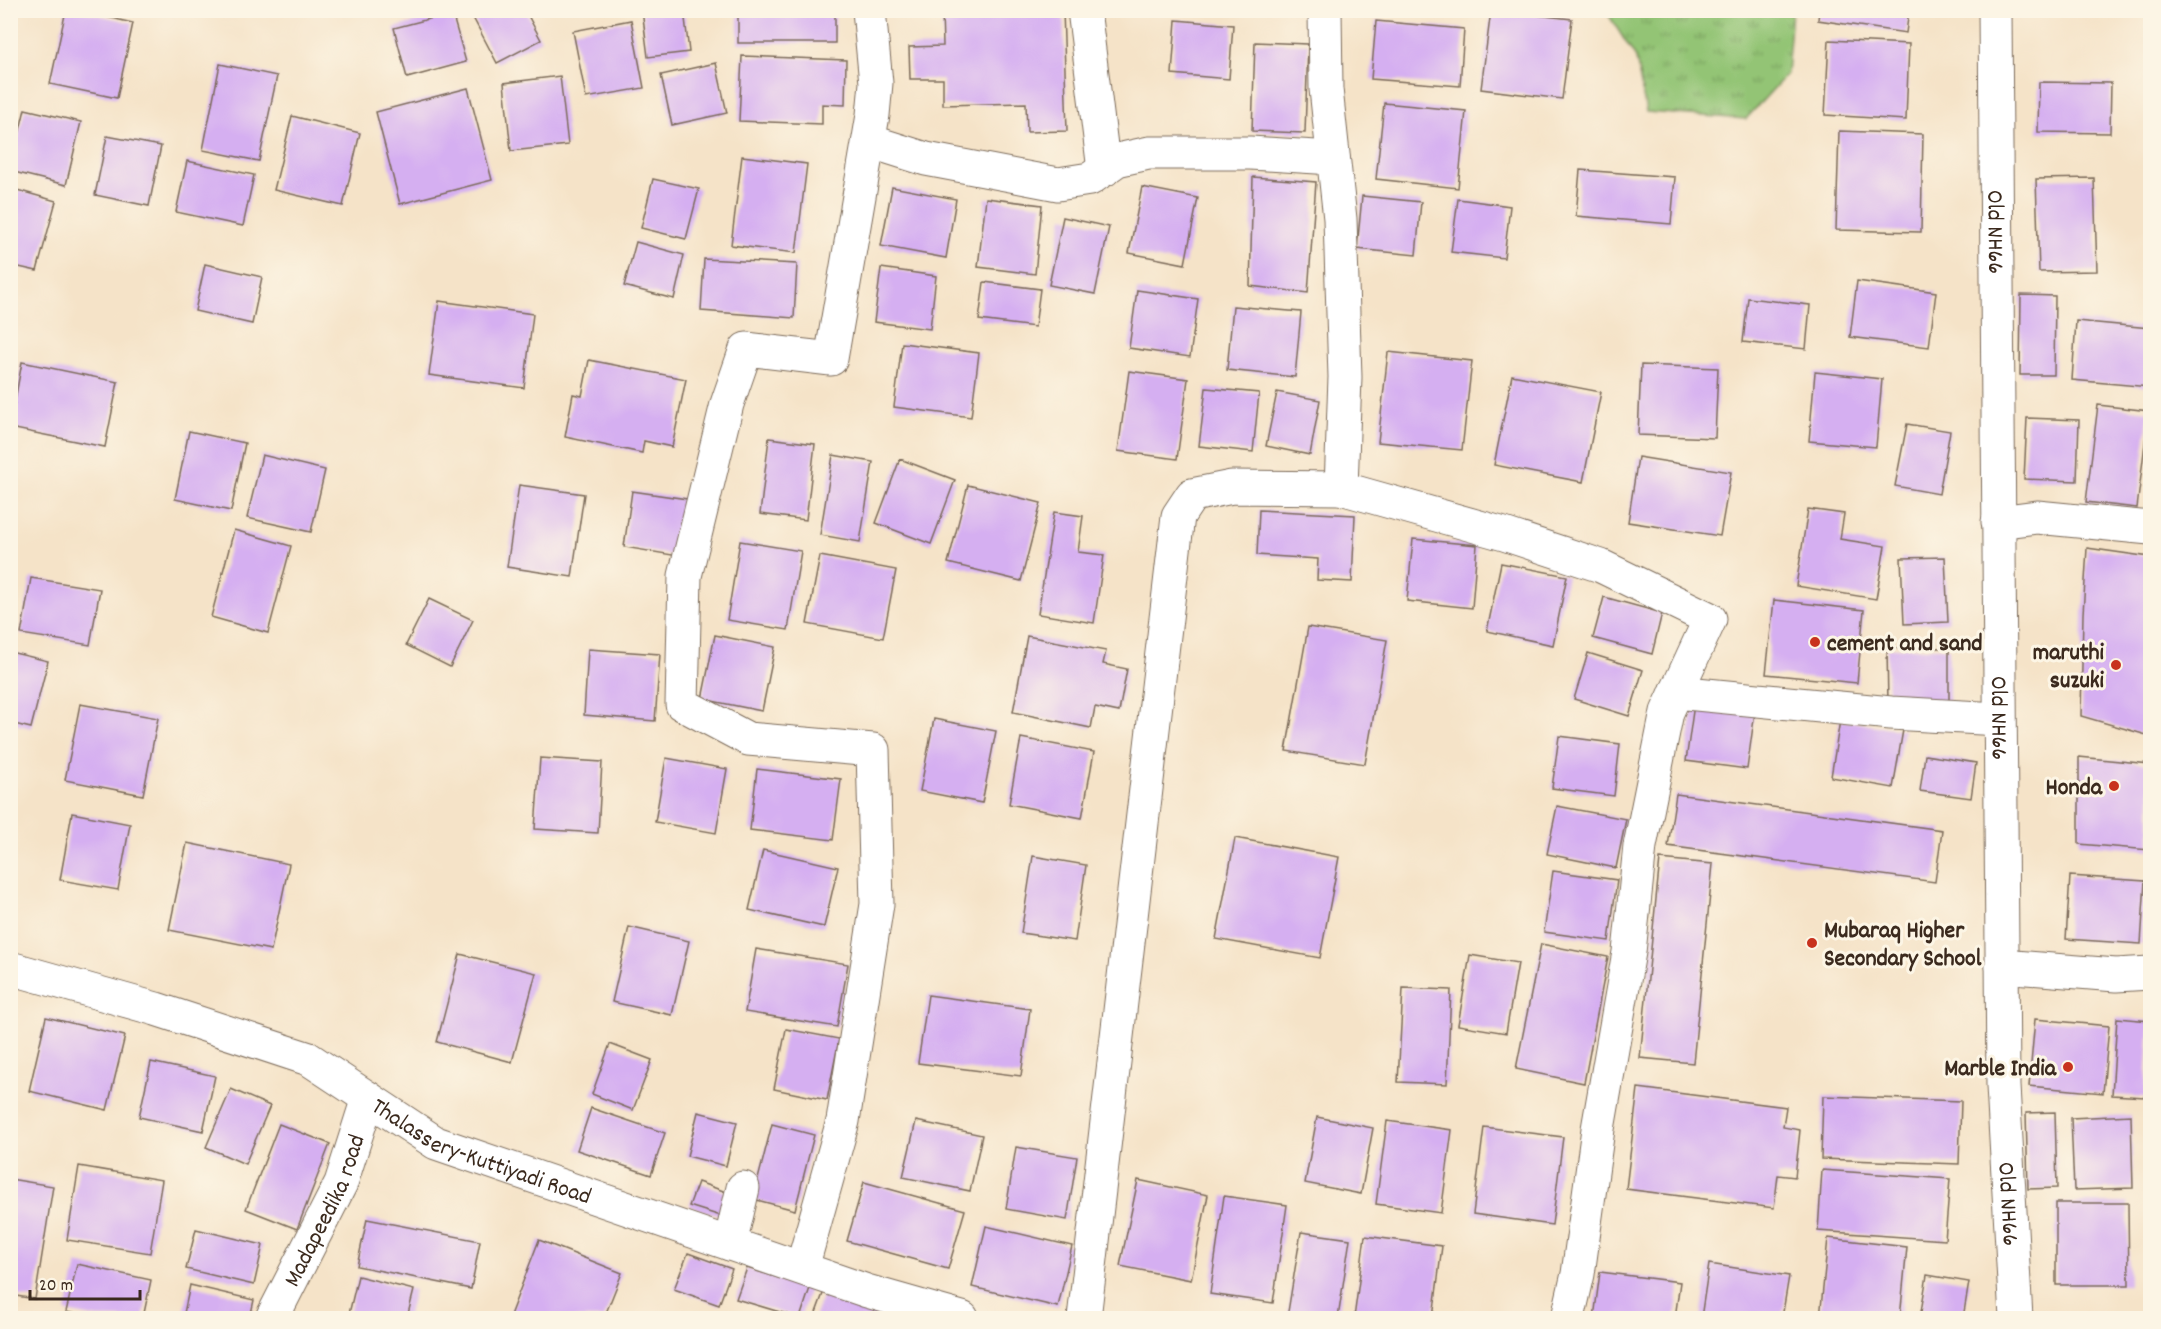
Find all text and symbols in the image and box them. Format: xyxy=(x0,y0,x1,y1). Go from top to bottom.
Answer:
street label: Old NH66 xyxy=(1976,190,2011,274)
place label: cement and sand xyxy=(1827,628,1983,662)
marker: cement and sand xyxy=(1808,635,1822,649)
place label: maruthi suzuki xyxy=(2033,637,2105,699)
marker: maruthi suzuki xyxy=(2109,658,2123,672)
street label: Old NH66 xyxy=(1980,676,2015,760)
place label: Honda xyxy=(2045,772,2103,806)
marker: Honda xyxy=(2107,779,2121,793)
place label: Mubaraq Higher Secondary School xyxy=(1824,915,1982,977)
marker: Mubaraq Higher Secondary School xyxy=(1805,936,1819,950)
place label: Marble India xyxy=(1944,1053,2057,1087)
marker: Marble India xyxy=(2061,1060,2075,1074)
street label: Thalassery-Kuttiyadi Road xyxy=(364,1091,595,1215)
street label: Madapeedika road xyxy=(277,1131,375,1293)
street label: Old NH66 xyxy=(1987,1161,2026,1247)
scale bar xyxy=(30,1263,140,1301)
text: 20 m xyxy=(39,1274,73,1299)

